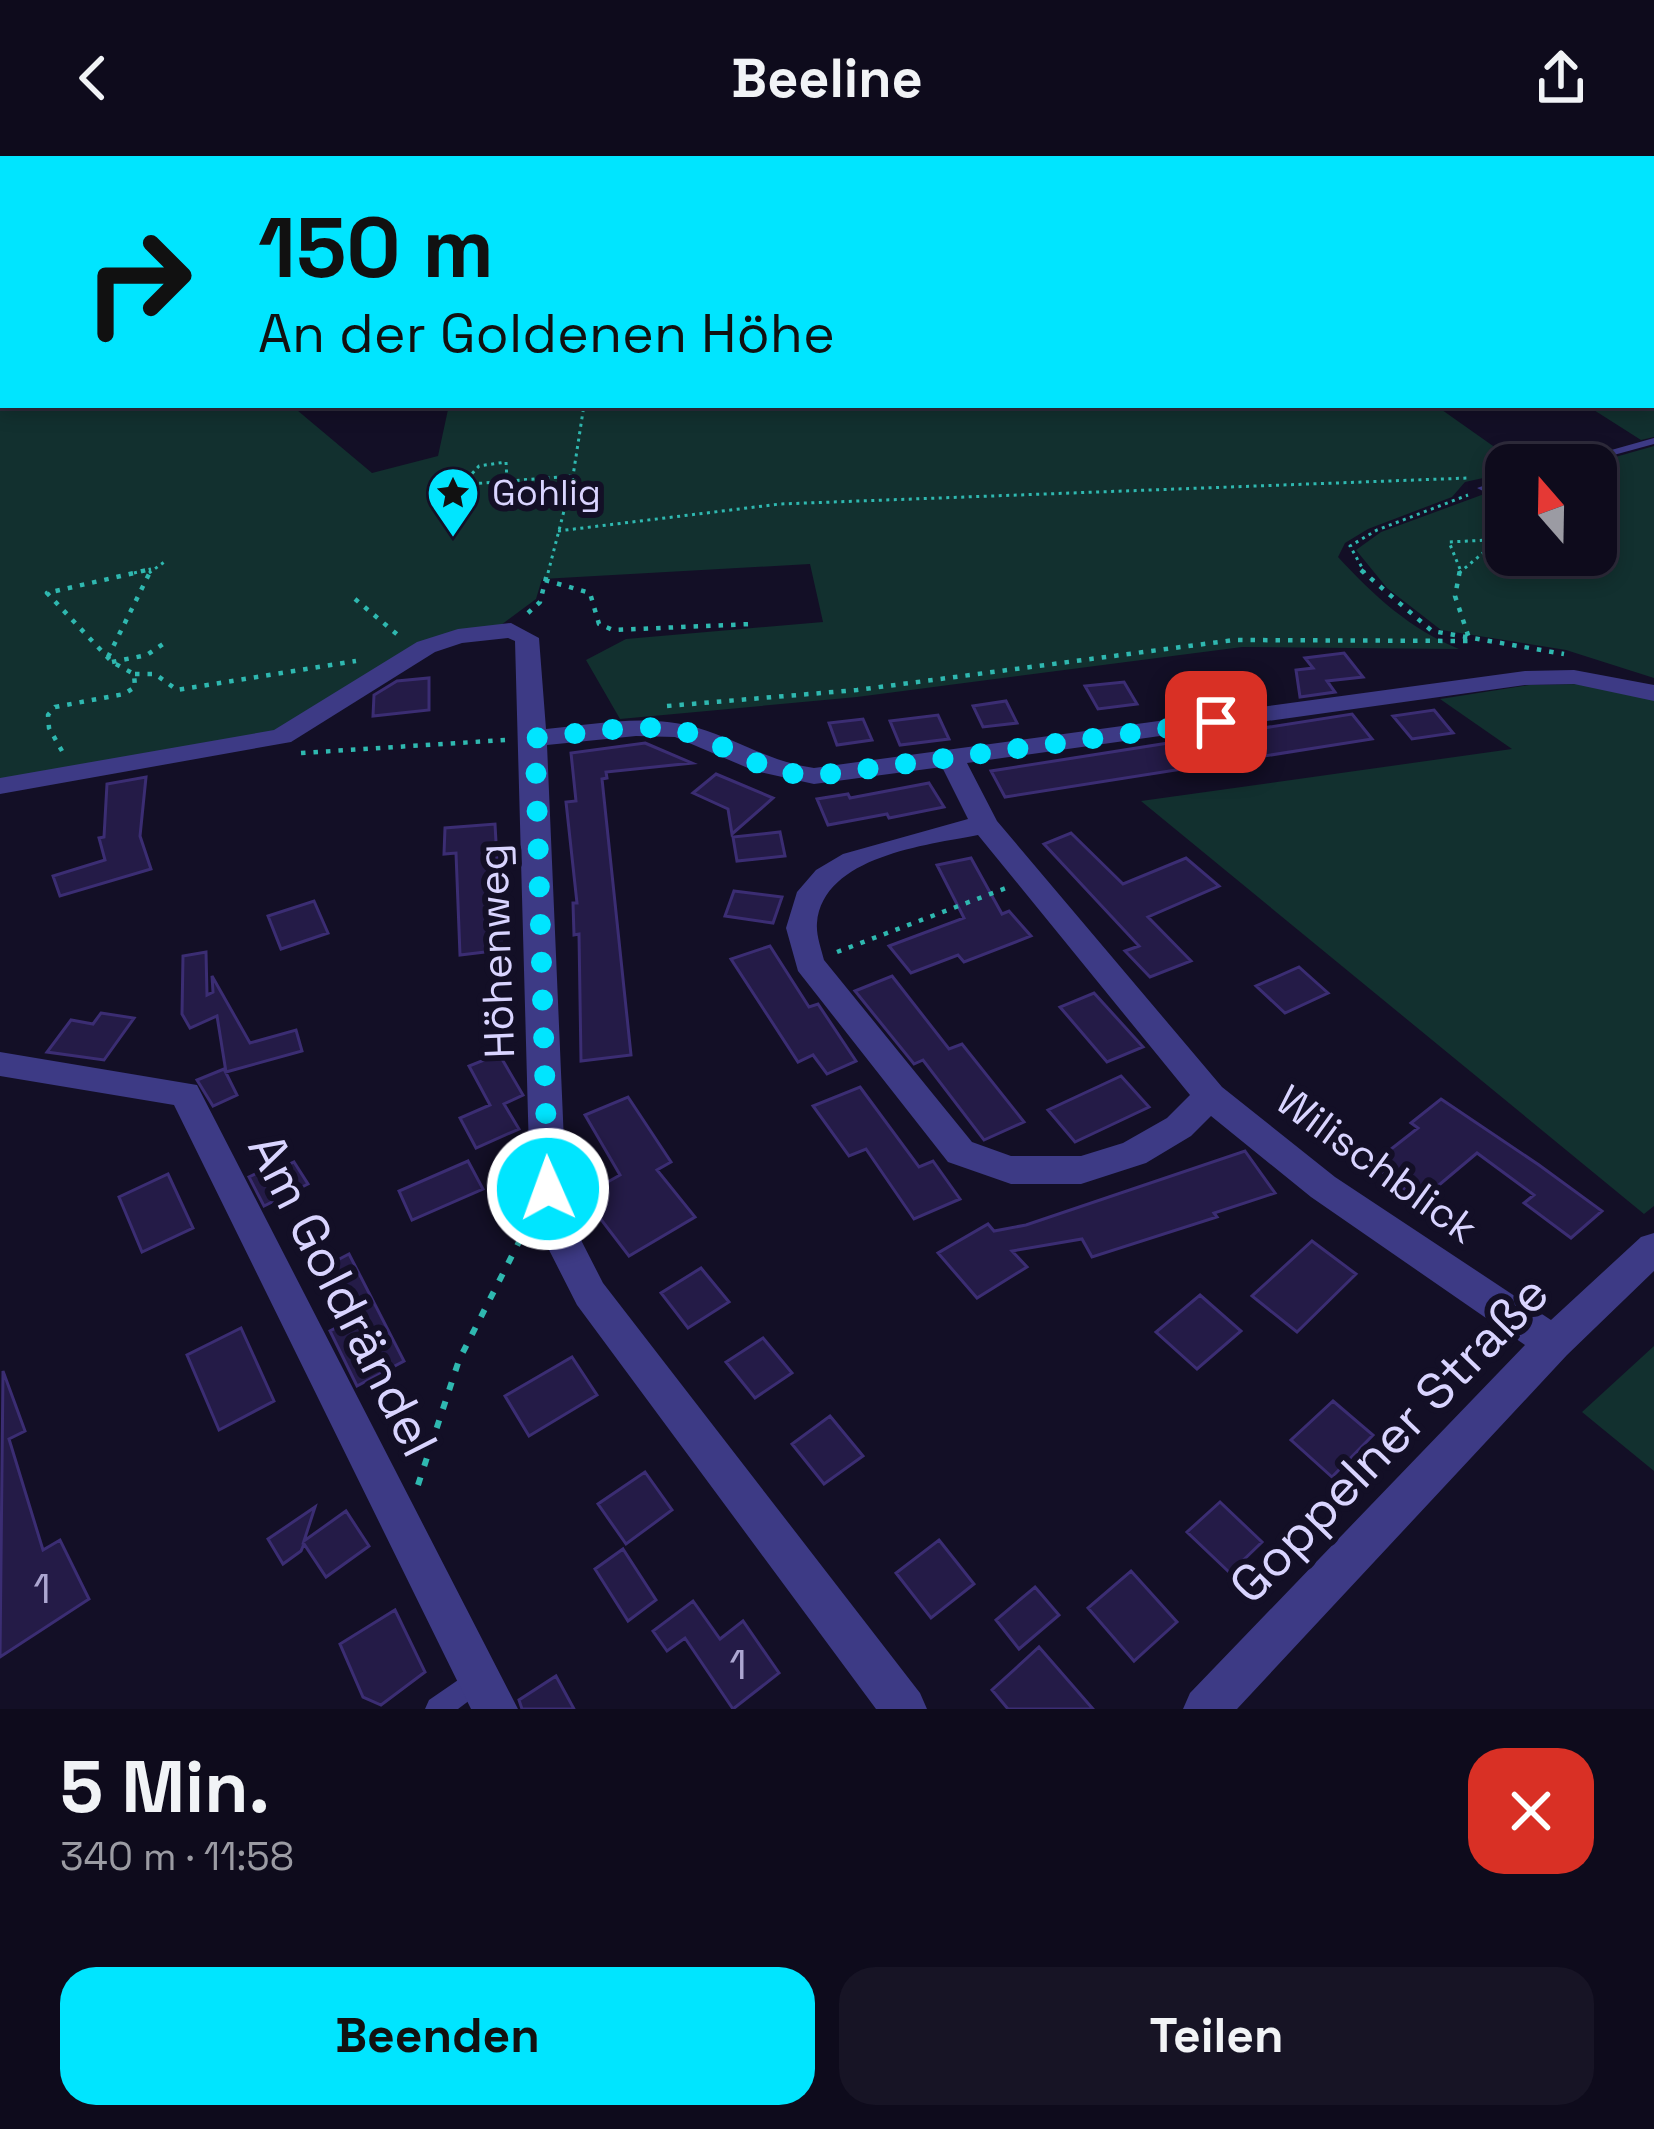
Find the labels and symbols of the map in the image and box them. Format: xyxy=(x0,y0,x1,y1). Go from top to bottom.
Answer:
north arrow xyxy=(1485,444,1617,576)
place icon: Gohlig xyxy=(425,465,481,539)
place label: Gohlig xyxy=(492,470,601,516)
pin xyxy=(1165,671,1267,773)
street label: Höhenweg xyxy=(466,843,526,1059)
street label: Wilischblick xyxy=(1266,1073,1488,1255)
street label: Am Goldrändel xyxy=(234,1122,452,1468)
position arrow xyxy=(485,1126,611,1252)
street label: Goppelner Straße xyxy=(1216,1261,1562,1617)
house number: 1 xyxy=(33,1562,51,1615)
house number: 1 xyxy=(729,1638,747,1691)

